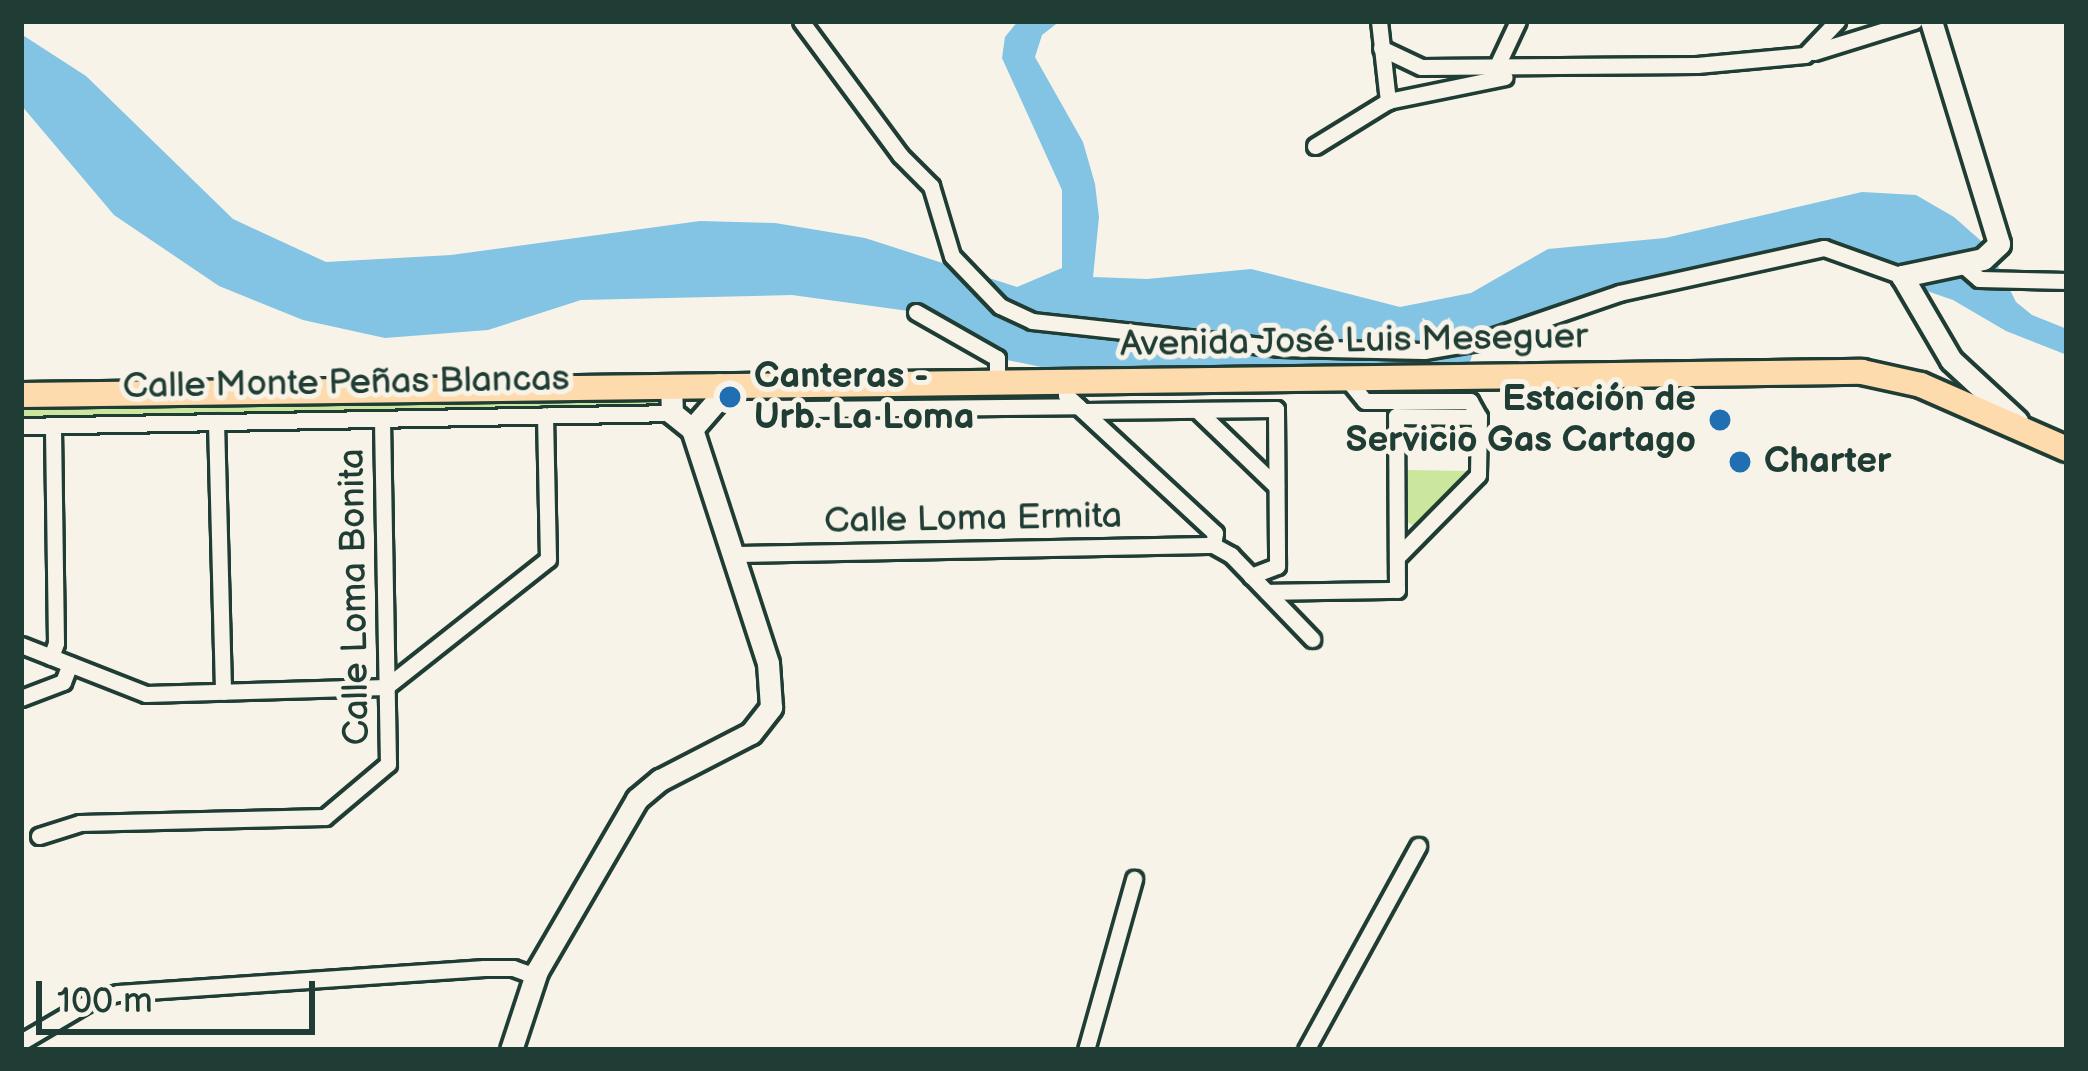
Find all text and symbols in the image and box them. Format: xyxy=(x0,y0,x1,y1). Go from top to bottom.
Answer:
street label: Avenida José Luis Meseguer xyxy=(1119,315,1589,367)
place label: Canteras - Urb. La Loma xyxy=(754,354,974,439)
street label: Calle Monte Peñas Blancas xyxy=(122,358,570,408)
place label: Estación de Servicio Gas Cartago xyxy=(1346,377,1696,462)
marker: Canteras - Urb. La Loma xyxy=(717,384,743,410)
marker: Estación de Servicio Gas Cartago xyxy=(1707,407,1733,433)
place label: Charter xyxy=(1764,440,1891,484)
street label: Calle Loma Bonita xyxy=(331,448,379,746)
marker: Charter xyxy=(1727,449,1753,475)
street label: Calle Loma Ermita xyxy=(824,495,1122,543)
scale bar xyxy=(42,957,321,1031)
text: 100 m xyxy=(57,980,153,1023)

